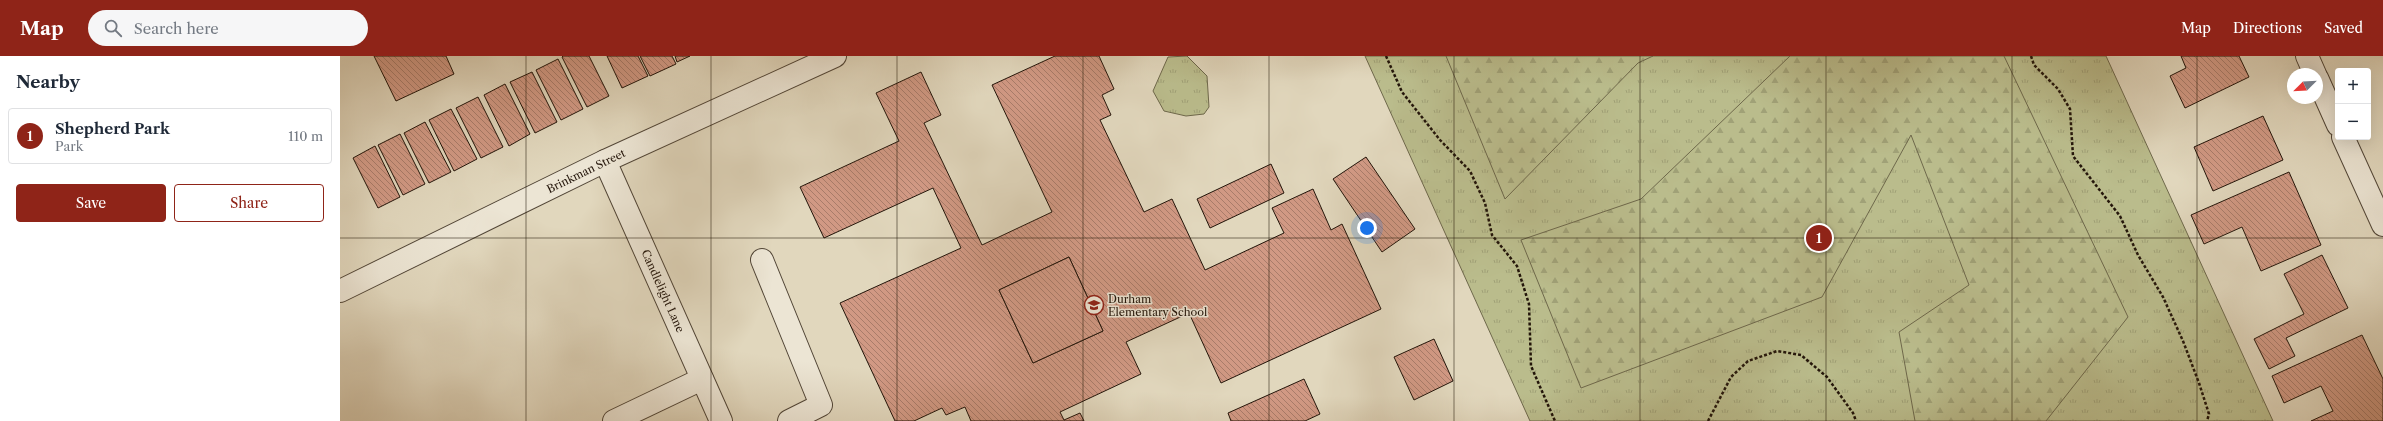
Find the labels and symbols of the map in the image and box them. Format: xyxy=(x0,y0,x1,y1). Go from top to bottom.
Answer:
north arrow xyxy=(2287,68,2323,104)
street label: Brinkman Street xyxy=(544,146,628,196)
your location xyxy=(1357,218,1377,238)
pin: 1 xyxy=(1806,223,1832,253)
street label: Candlelight Lane xyxy=(638,247,688,335)
place label: Durham Elementary School xyxy=(1108,292,1208,319)
school or university icon: Durham Elementary School xyxy=(1083,294,1105,316)

